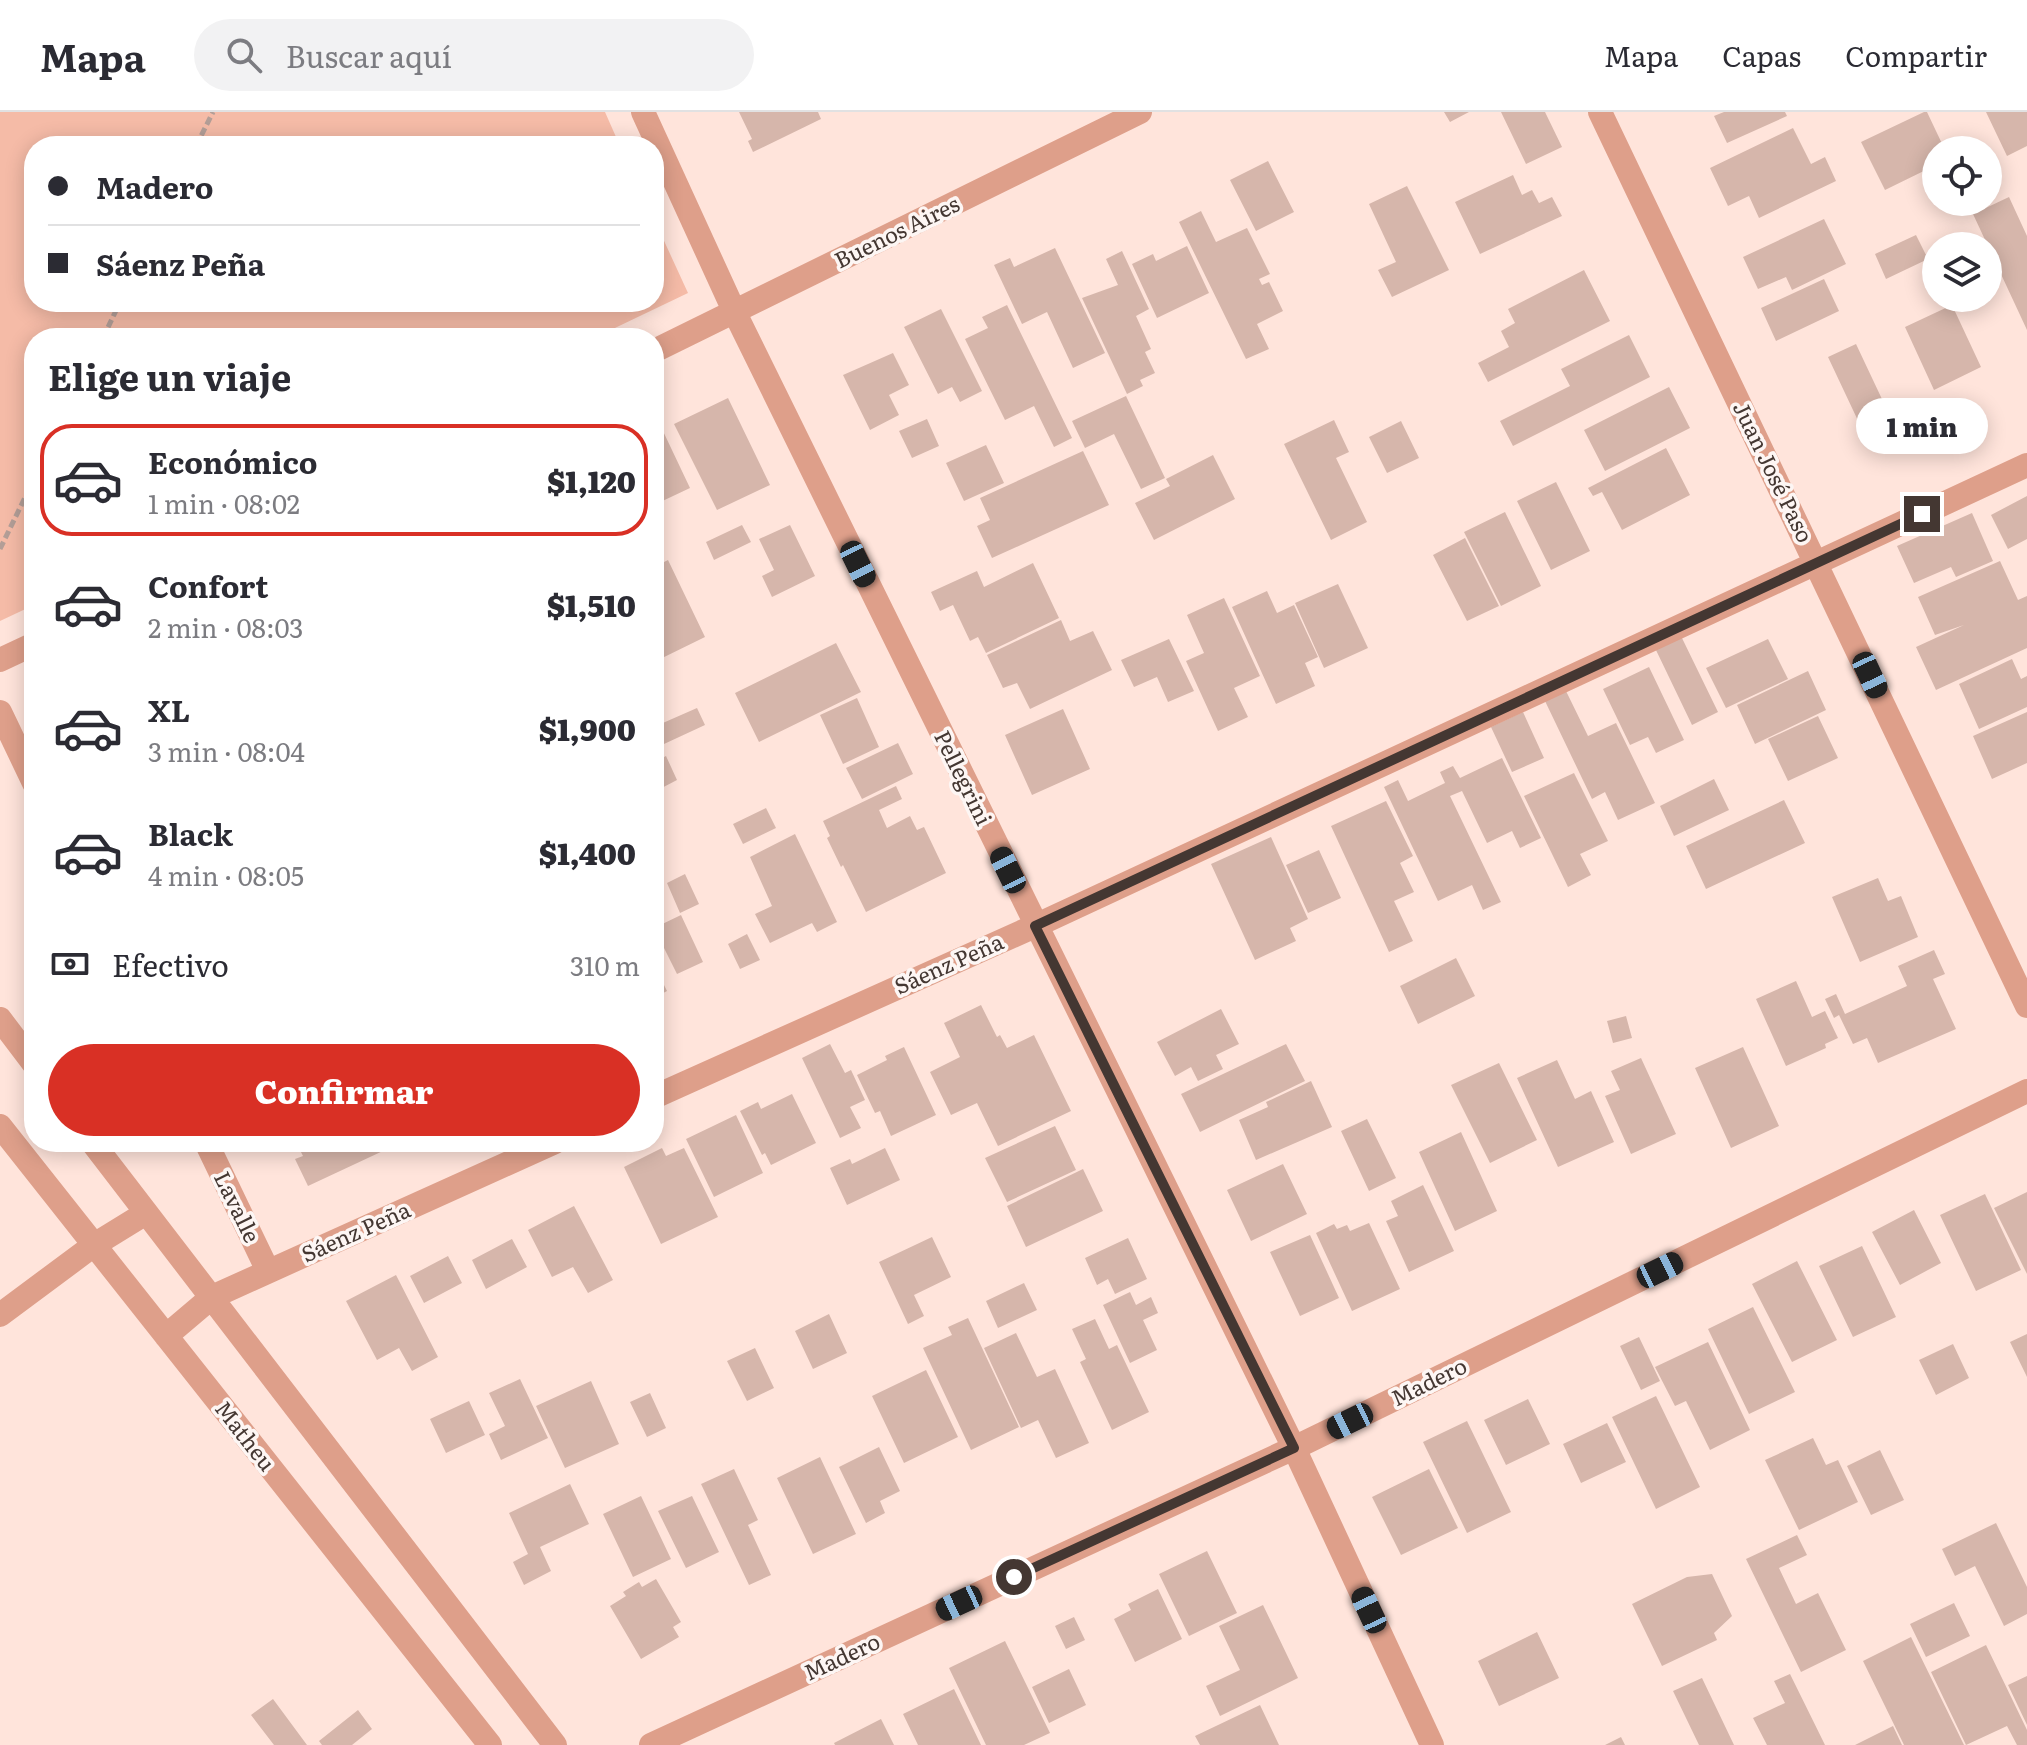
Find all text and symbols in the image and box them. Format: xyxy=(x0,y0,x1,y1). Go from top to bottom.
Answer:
search box xyxy=(194,19,754,91)
text: Mapa xyxy=(40,27,146,84)
icon: search xyxy=(222,33,266,77)
text: Buscar aquí xyxy=(286,33,452,77)
text: Mapa xyxy=(1604,34,1678,76)
text: Capas xyxy=(1722,34,1801,76)
text: Compartir xyxy=(1845,34,1987,76)
map controls xyxy=(1922,136,2002,312)
button: locate xyxy=(1922,136,2002,216)
text: Madero xyxy=(96,164,213,208)
street label: Buenos Aires xyxy=(828,186,965,275)
button: layers xyxy=(1922,232,2002,312)
text: Sáenz Peña xyxy=(96,241,265,285)
text: Elige un viaje xyxy=(48,349,291,402)
street label: Juan José Paso xyxy=(1726,395,1823,548)
callout: 1 min xyxy=(1856,398,1988,454)
text: 1 min xyxy=(1887,406,1957,445)
text: Económico xyxy=(148,439,317,483)
icon: car xyxy=(52,444,124,516)
text: $1,120 xyxy=(547,458,636,502)
text: 1 min · 08:02 xyxy=(148,483,300,522)
route end xyxy=(1904,496,1940,532)
car xyxy=(837,537,879,591)
text: Confort xyxy=(148,563,269,607)
icon: car xyxy=(52,568,124,640)
text: $1,510 xyxy=(547,582,636,626)
text: 2 min · 08:03 xyxy=(148,607,303,646)
car xyxy=(1849,648,1891,702)
text: XL xyxy=(148,687,190,731)
icon: car xyxy=(52,692,124,764)
text: $1,900 xyxy=(539,706,636,750)
street label: Pellegrini xyxy=(927,724,1002,830)
text: 3 min · 08:04 xyxy=(148,731,305,770)
text: Black xyxy=(148,811,233,855)
icon: car xyxy=(52,816,124,888)
text: $1,400 xyxy=(539,830,636,874)
car xyxy=(987,843,1029,897)
text: 4 min · 08:05 xyxy=(148,855,304,894)
street label: Sáenz Peña xyxy=(889,924,1008,1001)
icon: cash xyxy=(48,942,92,986)
text: Efectivo xyxy=(112,942,229,986)
text: 310 m xyxy=(570,945,640,984)
button: Confirmar xyxy=(48,1044,640,1136)
street label: Lavalle xyxy=(207,1165,270,1247)
street label: Sáenz Peña xyxy=(296,1192,415,1269)
car xyxy=(1633,1249,1687,1291)
street label: Madero xyxy=(1385,1348,1472,1413)
street label: Matheu xyxy=(208,1393,284,1477)
car xyxy=(1323,1400,1377,1442)
route start xyxy=(996,1559,1032,1595)
car xyxy=(932,1582,986,1624)
car xyxy=(1348,1583,1390,1637)
street label: Madero xyxy=(798,1624,885,1688)

